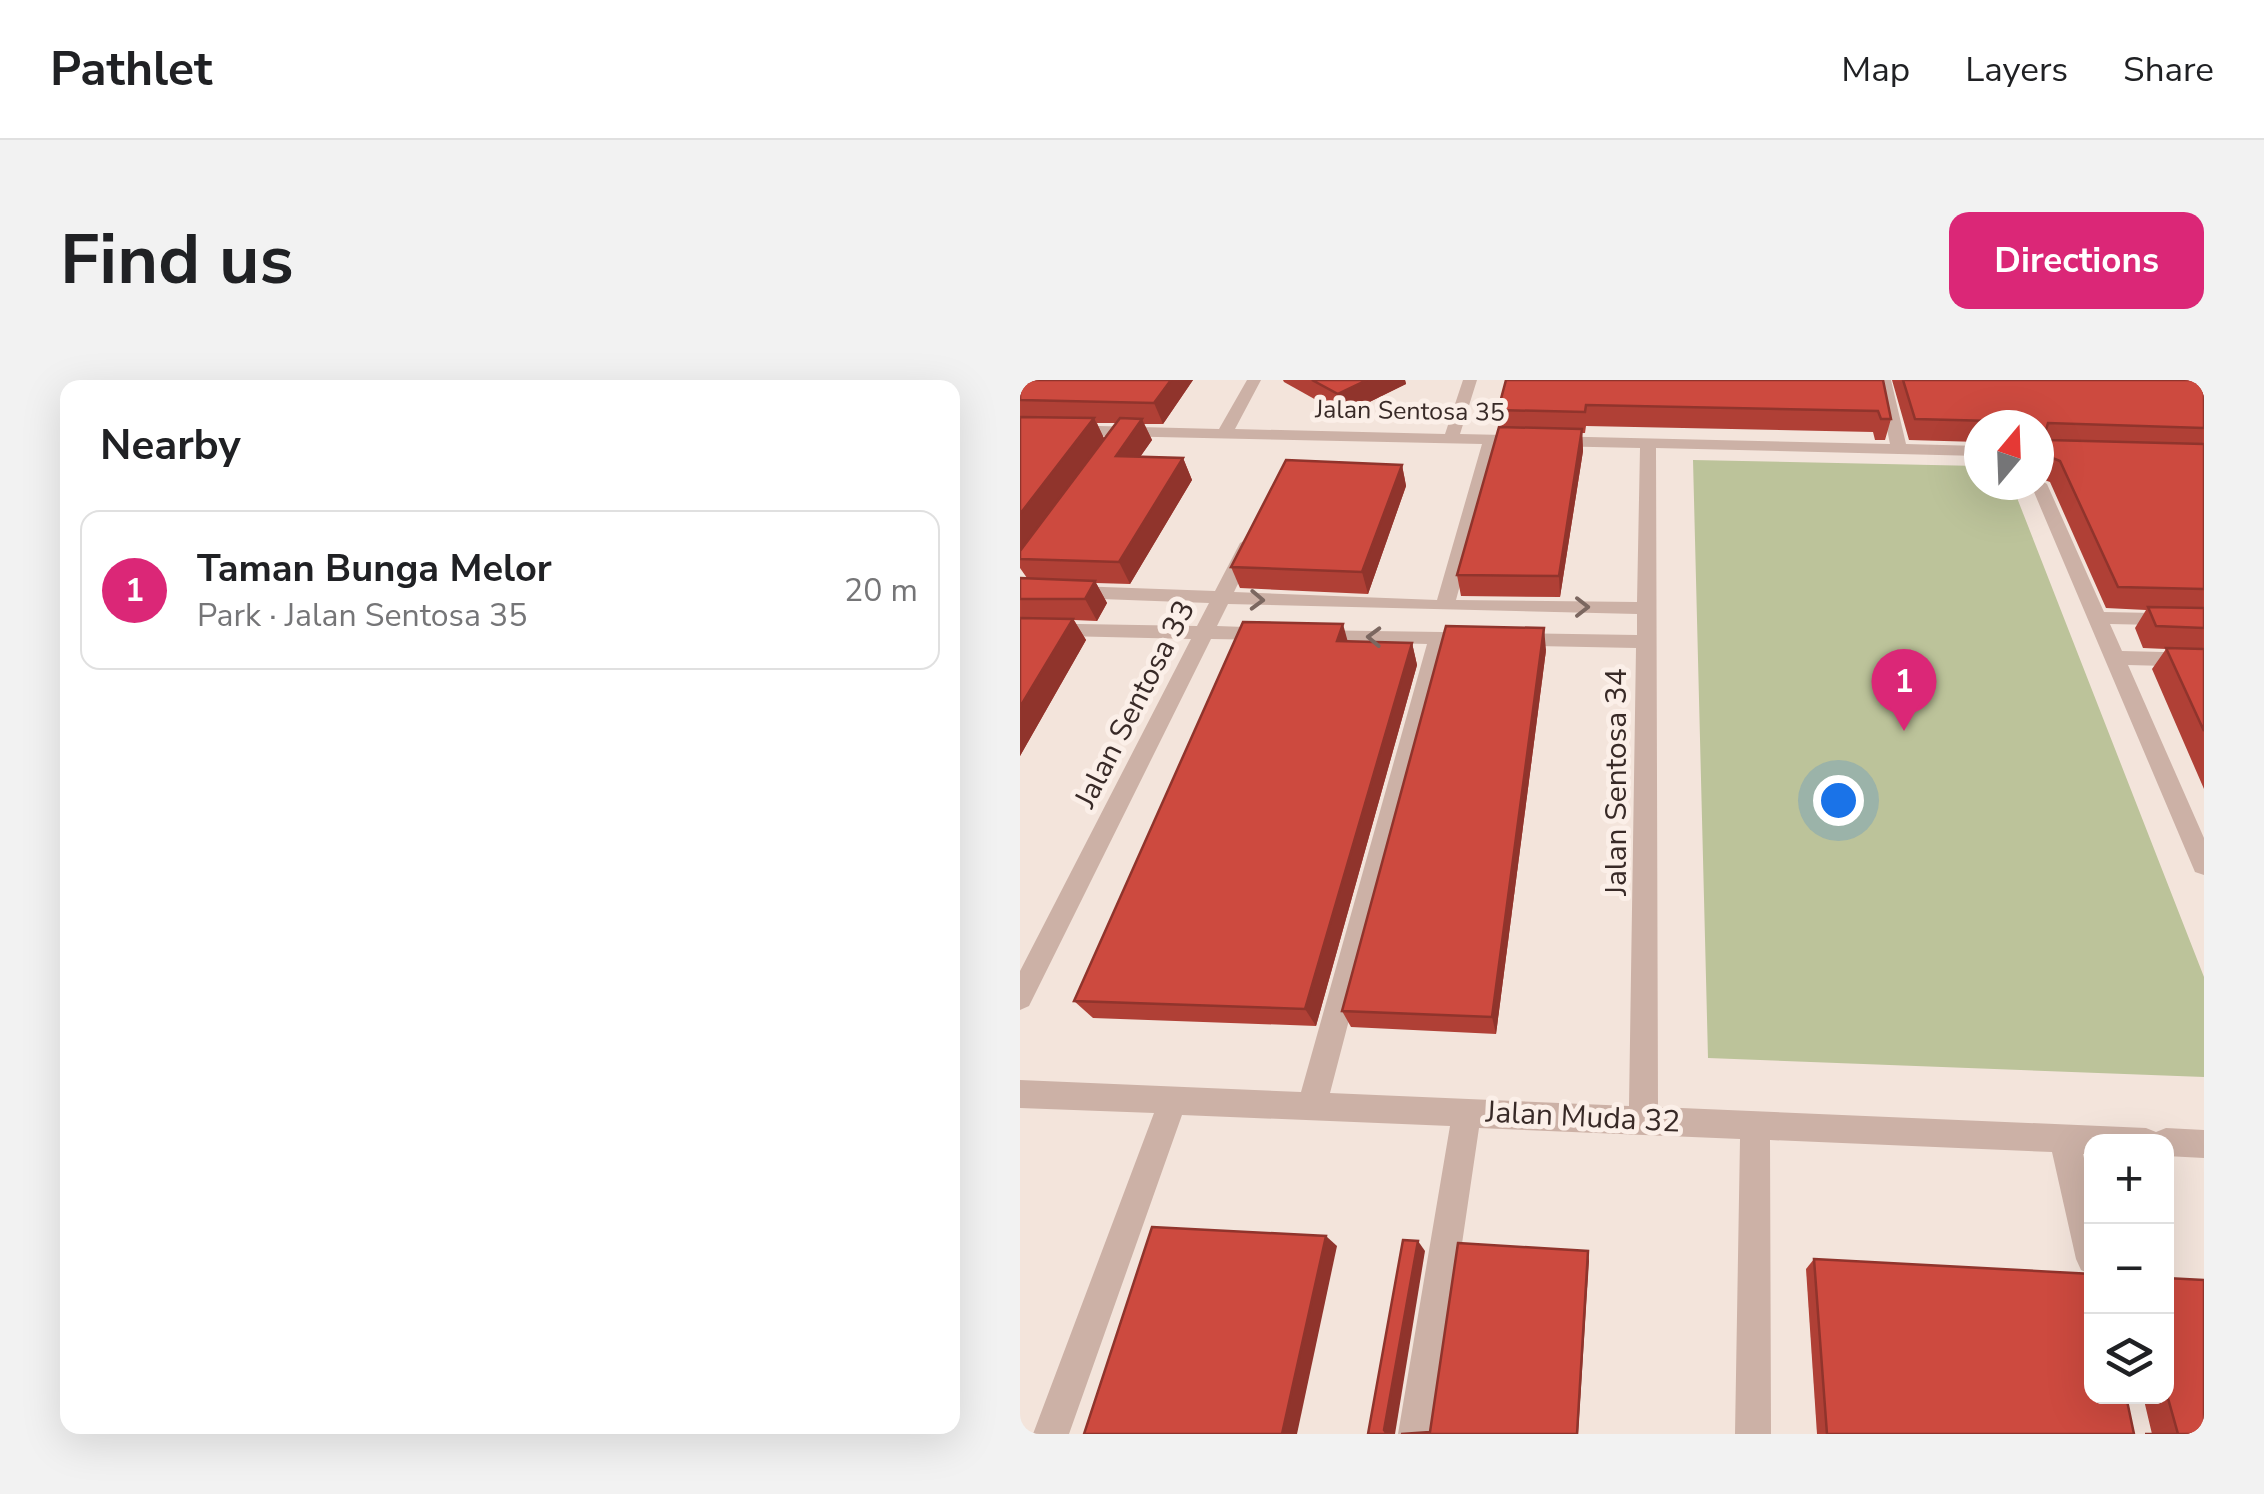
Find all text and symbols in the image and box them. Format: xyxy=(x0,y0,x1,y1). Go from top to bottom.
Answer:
text: Pathlet xyxy=(50,36,212,102)
text: Map xyxy=(1841,46,1910,93)
text: Layers xyxy=(1965,46,2068,93)
text: Share xyxy=(2123,46,2214,93)
text: Find us xyxy=(60,212,294,308)
button: Directions xyxy=(1949,212,2204,309)
street label: Jalan Sentosa 35 xyxy=(1314,392,1505,430)
north arrow xyxy=(1964,410,2054,500)
text: Nearby xyxy=(100,417,241,474)
text: Taman Bunga Melor xyxy=(197,543,552,594)
text: 1 xyxy=(125,569,144,612)
text: 20 m xyxy=(844,569,918,612)
one-way arrow xyxy=(1250,590,1266,611)
street label: Jalan Sentosa 33 xyxy=(1065,593,1205,816)
text: Park · Jalan Sentosa 35 xyxy=(197,594,528,637)
one-way arrow xyxy=(1576,596,1591,618)
one-way arrow xyxy=(1366,627,1382,648)
pin: 1 xyxy=(1872,648,1936,731)
street label: Jalan Sentosa 34 xyxy=(1596,668,1637,897)
your location xyxy=(1813,775,1864,826)
street label: Jalan Muda 32 xyxy=(1484,1091,1681,1143)
map controls xyxy=(2084,1134,2174,1404)
button: + xyxy=(2084,1134,2174,1224)
button: − xyxy=(2084,1224,2174,1314)
button: layers xyxy=(2084,1314,2174,1404)

